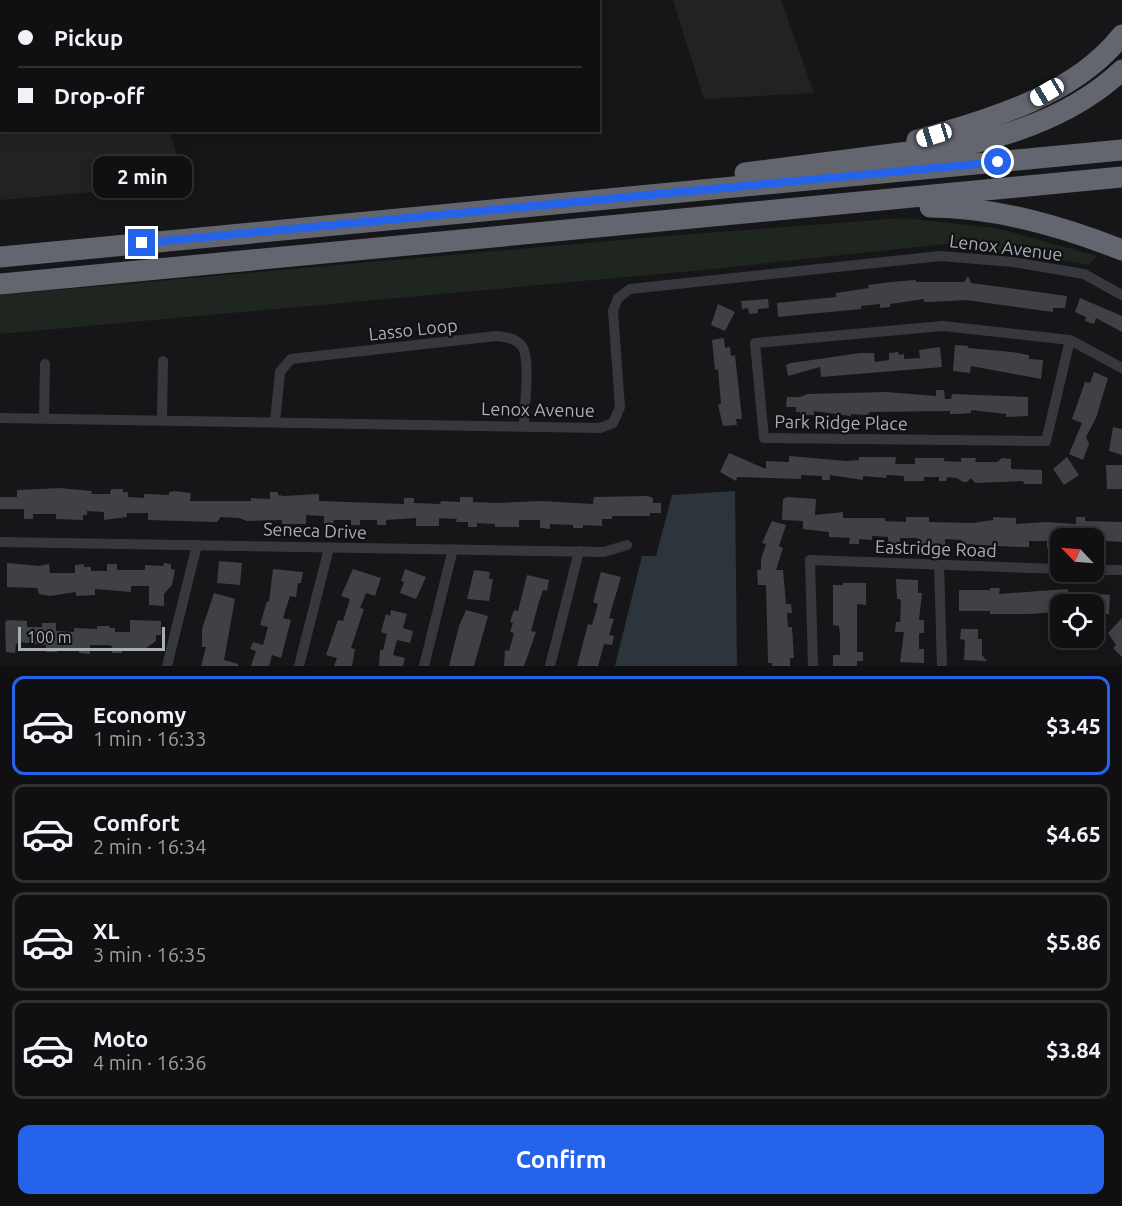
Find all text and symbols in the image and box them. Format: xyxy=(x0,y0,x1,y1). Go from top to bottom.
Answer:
text: Pickup xyxy=(54,25,123,50)
car xyxy=(1027,75,1067,109)
text: Drop-off xyxy=(54,83,144,108)
car xyxy=(914,121,954,149)
route start xyxy=(984,148,1011,175)
callout: 2 min xyxy=(92,156,192,198)
text: 2 min xyxy=(117,165,168,188)
route end xyxy=(128,229,155,256)
street label: Lenox Avenue xyxy=(948,230,1064,264)
street label: Lasso Loop xyxy=(367,314,459,344)
street label: Lenox Avenue xyxy=(481,398,595,420)
street label: Park Ridge Place xyxy=(774,411,908,433)
street label: Seneca Drive xyxy=(263,518,367,542)
north arrow xyxy=(1050,528,1104,582)
map controls xyxy=(1050,528,1104,648)
street label: Eastridge Road xyxy=(875,536,997,560)
button: locate xyxy=(1050,594,1104,648)
scale bar xyxy=(18,624,165,652)
text: 100 m xyxy=(27,628,72,646)
icon: car xyxy=(21,699,75,753)
text: Economy xyxy=(93,702,186,727)
text: $3.45 xyxy=(1046,713,1101,738)
text: 1 min · 16:33 xyxy=(93,727,207,750)
icon: car xyxy=(21,807,75,861)
text: Comfort xyxy=(93,810,180,835)
text: $4.65 xyxy=(1046,821,1101,846)
text: 2 min · 16:34 xyxy=(93,835,207,858)
icon: car xyxy=(21,915,75,969)
text: XL xyxy=(93,918,120,943)
text: $5.86 xyxy=(1046,929,1101,954)
text: 3 min · 16:35 xyxy=(93,943,207,966)
icon: car xyxy=(21,1023,75,1077)
text: Moto xyxy=(93,1026,148,1051)
text: $3.84 xyxy=(1046,1037,1101,1062)
text: 4 min · 16:36 xyxy=(93,1051,207,1074)
button: Confirm xyxy=(18,1125,1104,1194)

